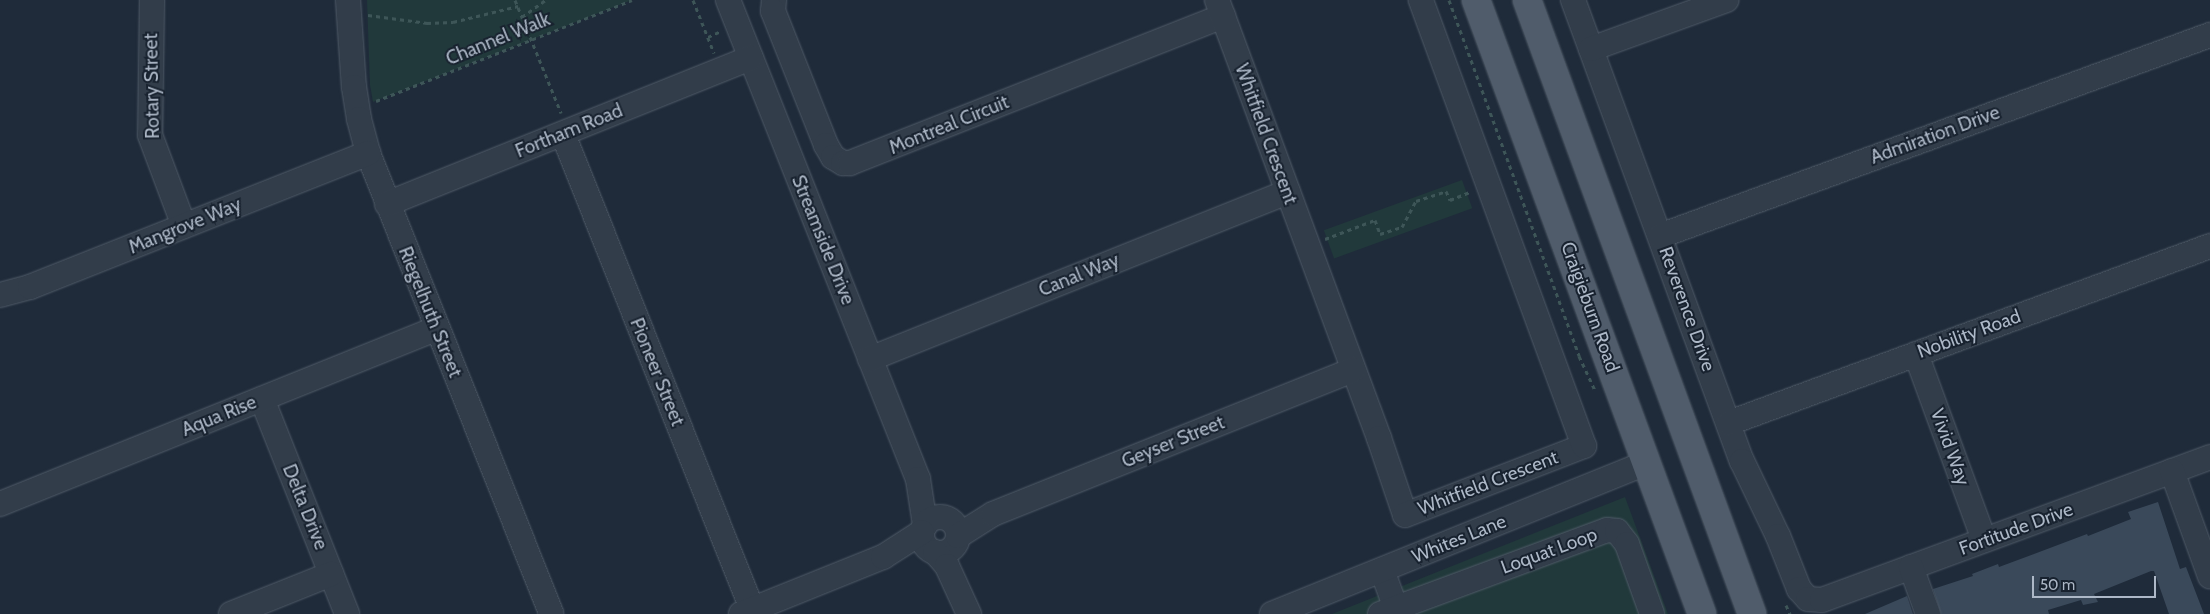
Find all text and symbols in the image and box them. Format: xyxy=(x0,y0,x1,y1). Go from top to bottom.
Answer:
street label: Channel Walk xyxy=(443,8,553,70)
street label: Rotary Street xyxy=(140,33,164,139)
street label: Whitfield Crescent xyxy=(1230,61,1302,207)
street label: Montreal Circuit xyxy=(886,91,1012,159)
street label: Fortham Road xyxy=(512,99,626,163)
street label: Admiration Drive xyxy=(1867,101,2003,169)
street label: Streamside Drive xyxy=(787,172,859,308)
street label: Mangrove Way xyxy=(125,193,245,259)
street label: Craigieburn Road xyxy=(1556,239,1624,375)
street label: Riegelhuth Street xyxy=(393,243,467,381)
street label: Reverence Drive xyxy=(1654,244,1720,374)
street label: Canal Way xyxy=(1035,249,1123,301)
street label: Nobility Road xyxy=(1914,305,2024,363)
street label: Pioneer Street xyxy=(625,315,689,429)
street label: Aqua Rise xyxy=(178,391,260,441)
street label: Vivid Way xyxy=(1926,405,1974,489)
street label: Geyser Street xyxy=(1118,411,1228,473)
street label: Whitfield Crescent xyxy=(1415,446,1561,520)
street label: Delta Drive xyxy=(278,461,332,553)
street label: Fortitude Drive xyxy=(1956,498,2076,560)
street label: Whites Lane xyxy=(1409,510,1509,568)
street label: Loquat Loop xyxy=(1498,523,1600,579)
scale bar xyxy=(2035,566,2159,598)
text: 50 m xyxy=(2040,576,2075,594)

